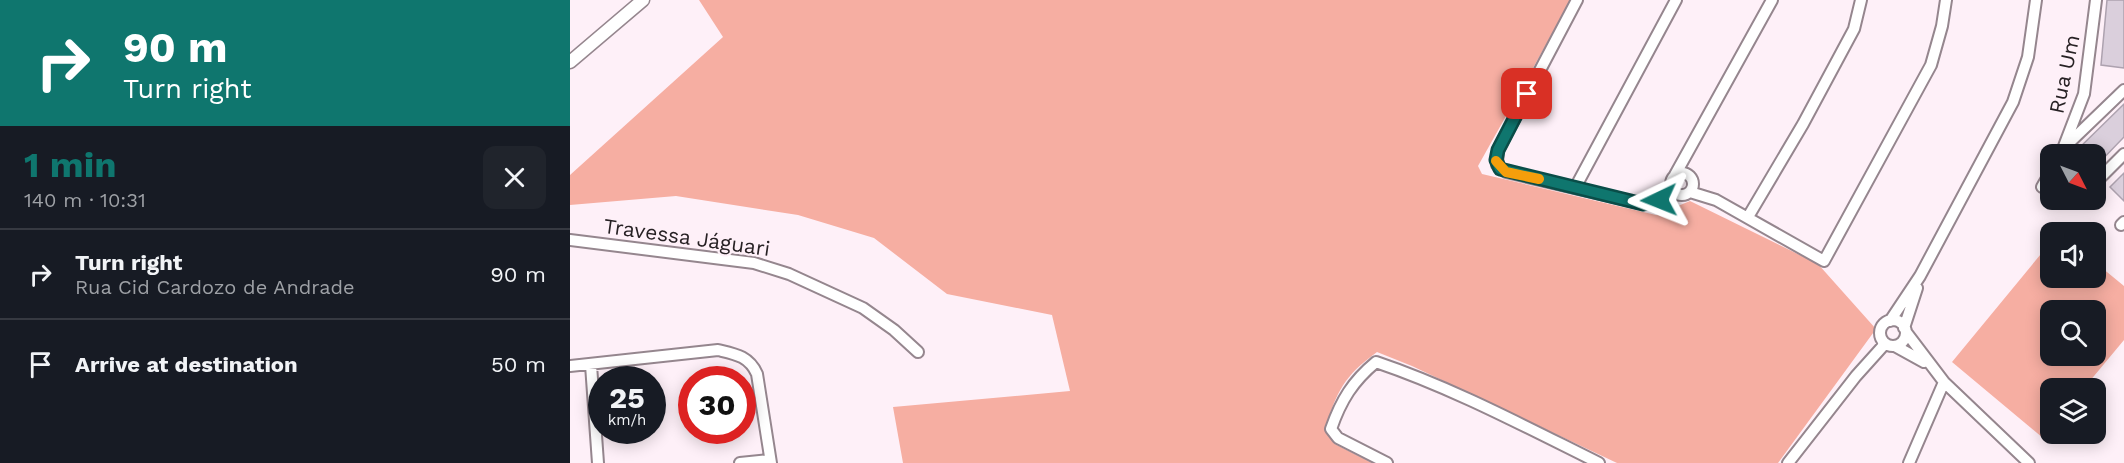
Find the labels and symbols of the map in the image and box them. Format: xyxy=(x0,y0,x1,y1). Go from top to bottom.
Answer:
street label: Rua Um xyxy=(2043,32,2085,116)
pin xyxy=(1501,68,1552,119)
north arrow xyxy=(2040,144,2106,210)
position arrow xyxy=(1627,168,1691,232)
street label: Travessa Jáguari xyxy=(602,213,772,261)
speed limit sign: 30 xyxy=(678,366,756,444)

